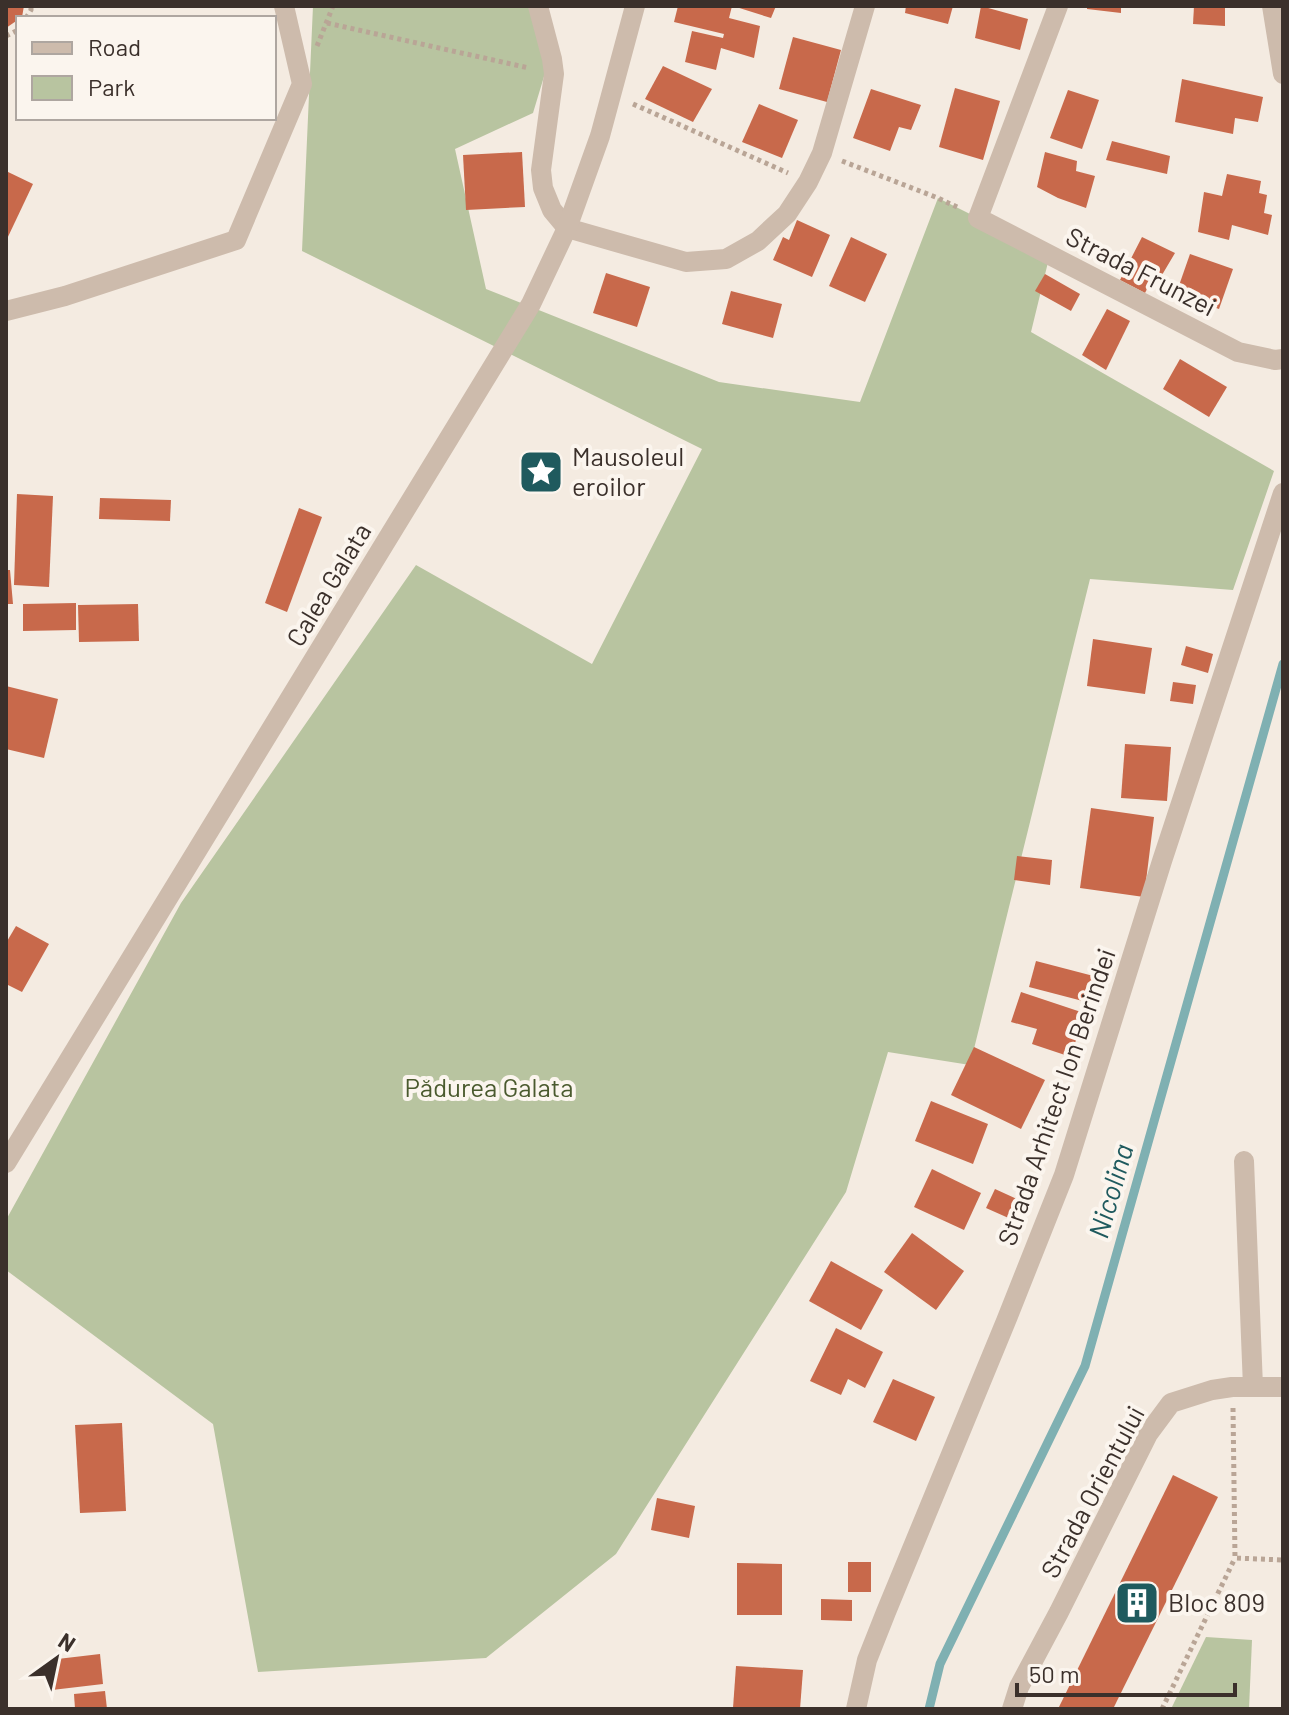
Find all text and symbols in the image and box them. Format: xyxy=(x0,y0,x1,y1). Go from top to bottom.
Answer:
legend xyxy=(16,16,276,120)
text: Road xyxy=(88,32,141,61)
text: Park xyxy=(88,72,135,101)
street label: Strada Frunzei xyxy=(1062,220,1222,322)
place label: Mausoleul eroilor xyxy=(572,440,684,501)
place icon: Mausoleul eroilor xyxy=(517,448,565,496)
street label: Calea Galata xyxy=(279,517,377,651)
street label: Strada Arhitect Ion Berindei xyxy=(990,944,1121,1249)
park label: Pădurea Galata xyxy=(404,1071,574,1102)
water label: Nicolina xyxy=(1080,1140,1140,1242)
street label: Strada Orientului xyxy=(1033,1400,1150,1583)
building icon: Bloc 809 xyxy=(1113,1579,1161,1627)
place label: Bloc 809 xyxy=(1168,1586,1265,1617)
north arrow xyxy=(16,1619,96,1699)
text: N xyxy=(54,1626,81,1656)
scale bar xyxy=(1017,1647,1235,1697)
text: 50 m xyxy=(1029,1659,1080,1688)

